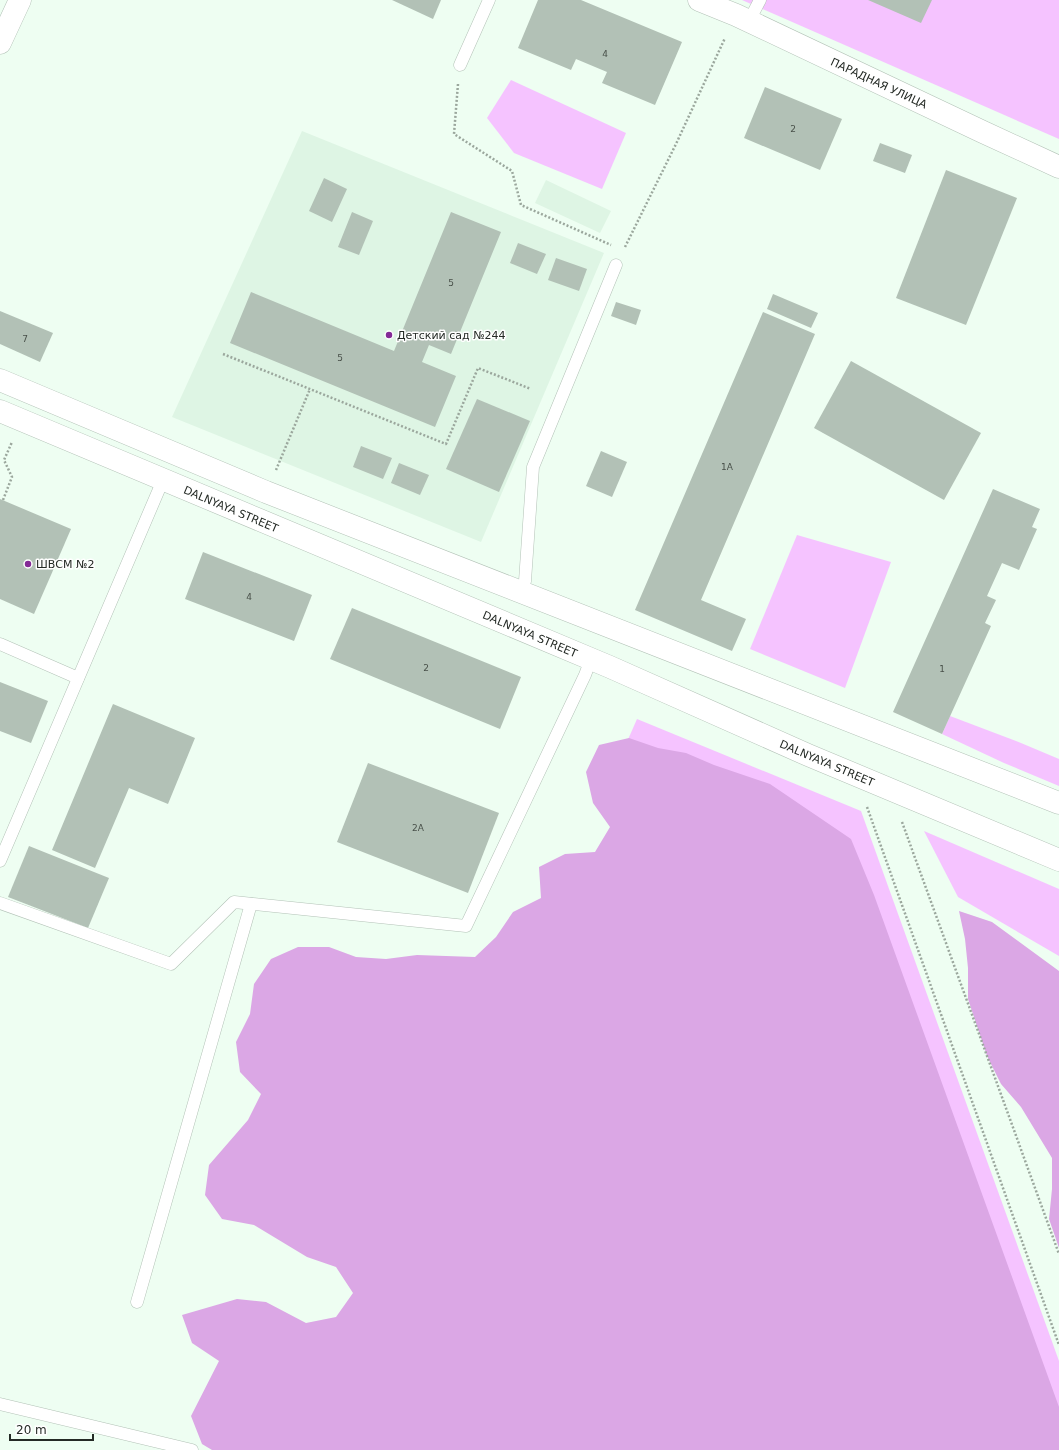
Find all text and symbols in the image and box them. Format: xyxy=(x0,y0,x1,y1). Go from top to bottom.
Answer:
house number: 4 xyxy=(602,49,608,59)
street label: ПАРАДНАЯ УЛИЦА xyxy=(829,55,929,112)
house number: 2 xyxy=(790,124,796,134)
house number: 5 xyxy=(448,278,454,288)
place label: Детский сад №244 xyxy=(397,329,506,342)
marker: Детский сад №244 xyxy=(384,330,394,340)
house number: 7 xyxy=(22,334,28,344)
house number: 5 xyxy=(337,353,343,363)
house number: 1А xyxy=(721,462,734,472)
street label: DALNYAYA STREET xyxy=(182,484,280,535)
place label: ШВСМ №2 xyxy=(36,558,94,571)
marker: ШВСМ №2 xyxy=(23,559,33,569)
house number: 4 xyxy=(246,592,252,602)
street label: DALNYAYA STREET xyxy=(481,609,579,660)
house number: 2 xyxy=(423,663,429,673)
house number: 1 xyxy=(939,664,945,674)
street label: DALNYAYA STREET xyxy=(778,738,876,789)
house number: 2А xyxy=(412,823,425,833)
scale bar xyxy=(10,1416,93,1442)
text: 20 m xyxy=(16,1423,47,1437)

